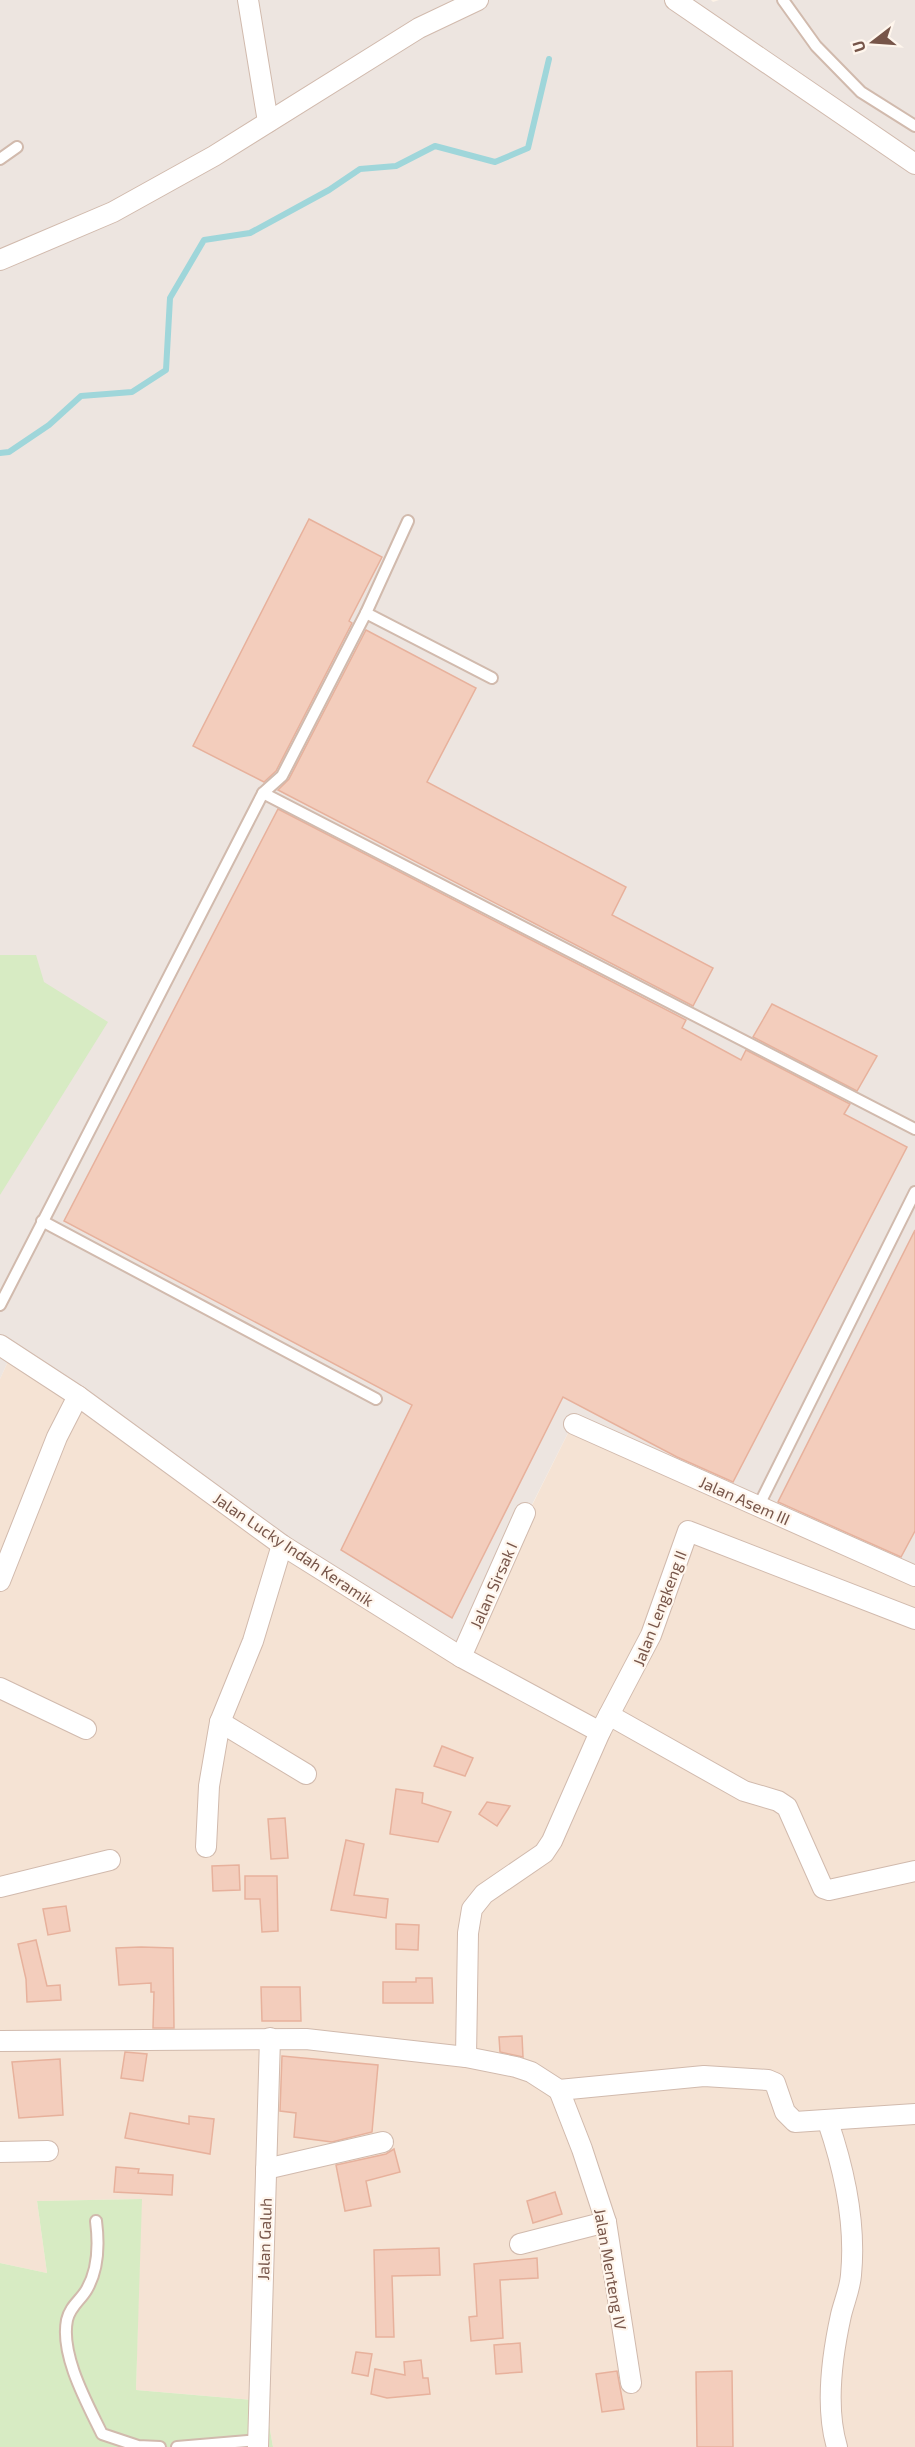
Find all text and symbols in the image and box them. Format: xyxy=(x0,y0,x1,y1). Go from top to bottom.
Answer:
north arrow xyxy=(843,12,903,72)
text: U xyxy=(847,39,869,55)
street label: Jalan Asem III xyxy=(697,1472,793,1528)
street label: Jalan Lucky Indah Keramik xyxy=(210,1488,378,1610)
street label: Jalan Sirsak I xyxy=(465,1539,521,1631)
street label: Jalan Lengkeng II xyxy=(628,1548,690,1668)
street label: Jalan Galuh xyxy=(253,2197,275,2281)
street label: Jalan Menteng IV xyxy=(591,2207,631,2331)

